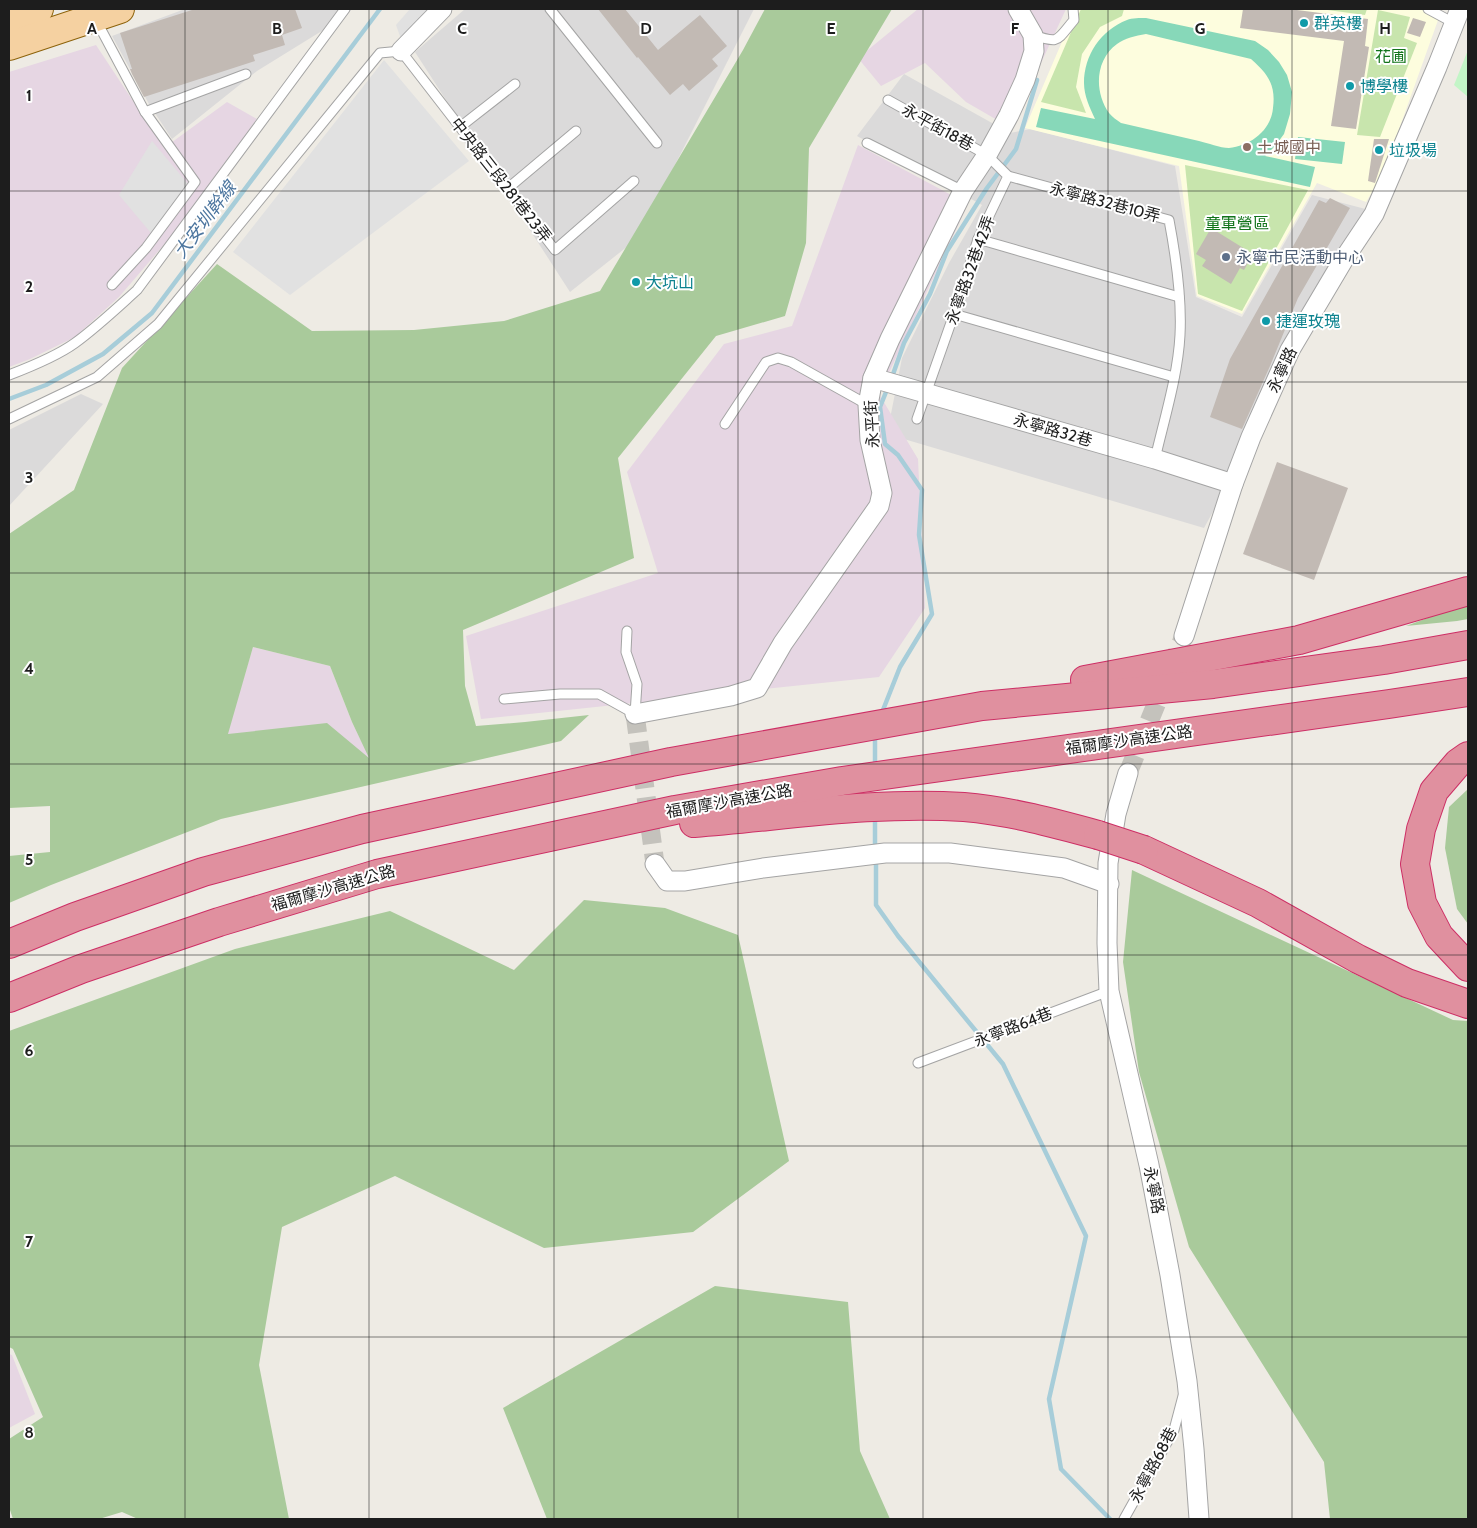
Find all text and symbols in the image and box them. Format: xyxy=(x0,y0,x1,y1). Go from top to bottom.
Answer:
place label: 群英樓 xyxy=(1314,14,1362,33)
marker: 群英樓 xyxy=(1298,17,1310,29)
text: A xyxy=(87,19,97,38)
text: B xyxy=(272,19,282,38)
text: C xyxy=(457,19,467,38)
text: D xyxy=(640,19,652,38)
text: E xyxy=(826,19,836,38)
text: F xyxy=(1011,19,1020,38)
text: G xyxy=(1195,19,1205,38)
text: H xyxy=(1379,19,1391,38)
park label: 花圃 xyxy=(1375,47,1407,66)
place label: 博學樓 xyxy=(1360,77,1408,96)
marker: 博學樓 xyxy=(1344,80,1356,92)
text: 1 xyxy=(26,86,32,105)
street label: 永平街18巷 xyxy=(899,100,977,154)
street label: 中央路三段281巷23弄 xyxy=(447,114,555,246)
place label: 土城國中 xyxy=(1257,138,1321,157)
marker: 土城國中 xyxy=(1241,141,1253,153)
place label: 垃圾場 xyxy=(1389,141,1437,160)
marker: 垃圾場 xyxy=(1373,144,1385,156)
water label: 大安圳幹線 xyxy=(169,176,242,263)
street label: 永寧路32巷10弄 xyxy=(1048,178,1162,226)
street label: 永寧路32巷42弄 xyxy=(941,213,999,327)
park label: 童軍營區 xyxy=(1205,214,1269,233)
place label: 永寧市民活動中心 xyxy=(1236,248,1364,267)
marker: 永寧市民活動中心 xyxy=(1220,251,1232,263)
place label: 大坑山 xyxy=(646,273,694,292)
marker: 大坑山 xyxy=(630,276,642,288)
text: 2 xyxy=(25,277,33,296)
place label: 捷運玫瑰 xyxy=(1276,312,1340,331)
marker: 捷運玫瑰 xyxy=(1260,315,1272,327)
street label: 永寧路 xyxy=(1263,344,1301,396)
street label: 永平街 xyxy=(861,400,883,448)
street label: 永寧路32巷 xyxy=(1011,410,1095,450)
text: 3 xyxy=(25,468,33,487)
text: 4 xyxy=(24,659,34,678)
street label: 福爾摩沙高速公路 xyxy=(1064,722,1194,758)
street label: 福爾摩沙高速公路 xyxy=(664,781,794,821)
text: 5 xyxy=(25,850,33,869)
street label: 福爾摩沙高速公路 xyxy=(269,861,397,915)
street label: 永寧路64巷 xyxy=(971,1003,1055,1051)
text: 6 xyxy=(25,1041,34,1060)
street label: 永寧路 xyxy=(1140,1165,1168,1215)
text: 7 xyxy=(25,1232,34,1251)
text: 8 xyxy=(24,1423,34,1442)
street label: 永寧路68巷 xyxy=(1125,1424,1181,1506)

